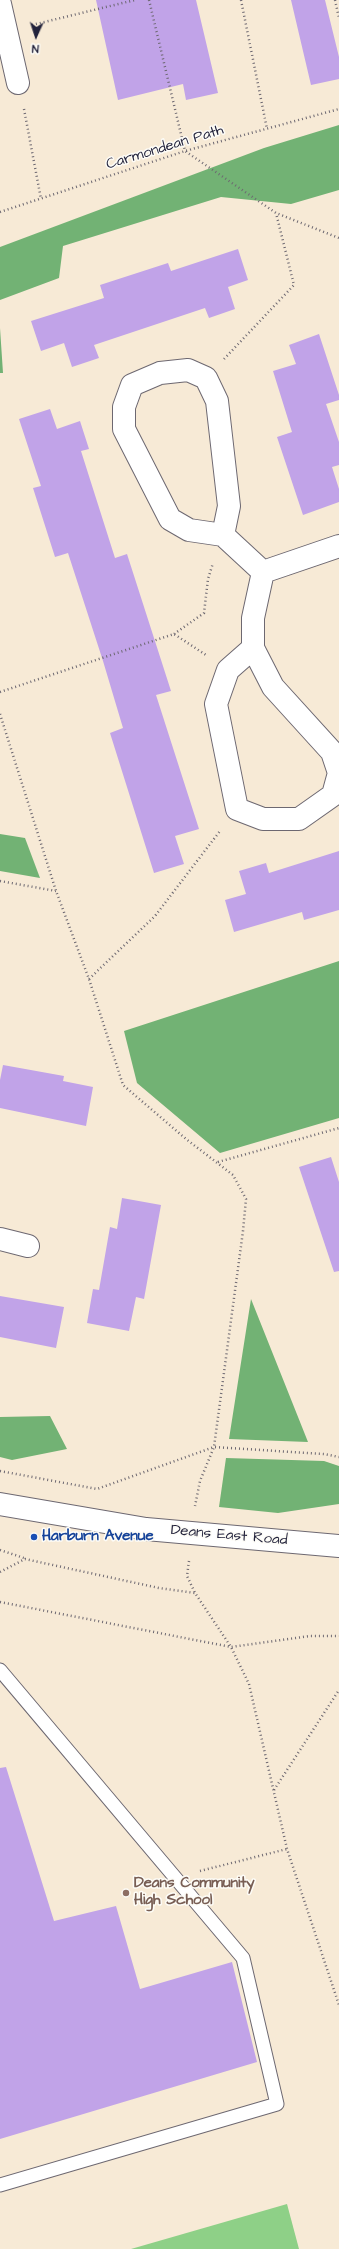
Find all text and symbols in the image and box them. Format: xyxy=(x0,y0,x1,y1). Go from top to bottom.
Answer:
north arrow xyxy=(16,16,56,56)
text: N xyxy=(32,41,39,56)
street label: Carmondean Path xyxy=(104,122,226,174)
street label: Deans East Road xyxy=(170,1522,288,1550)
place label: Harburn Avenue xyxy=(42,1528,154,1546)
marker: Harburn Avenue xyxy=(29,1532,39,1542)
place label: Deans Community High School xyxy=(134,1875,255,1910)
marker: Deans Community High School xyxy=(121,1888,131,1898)

